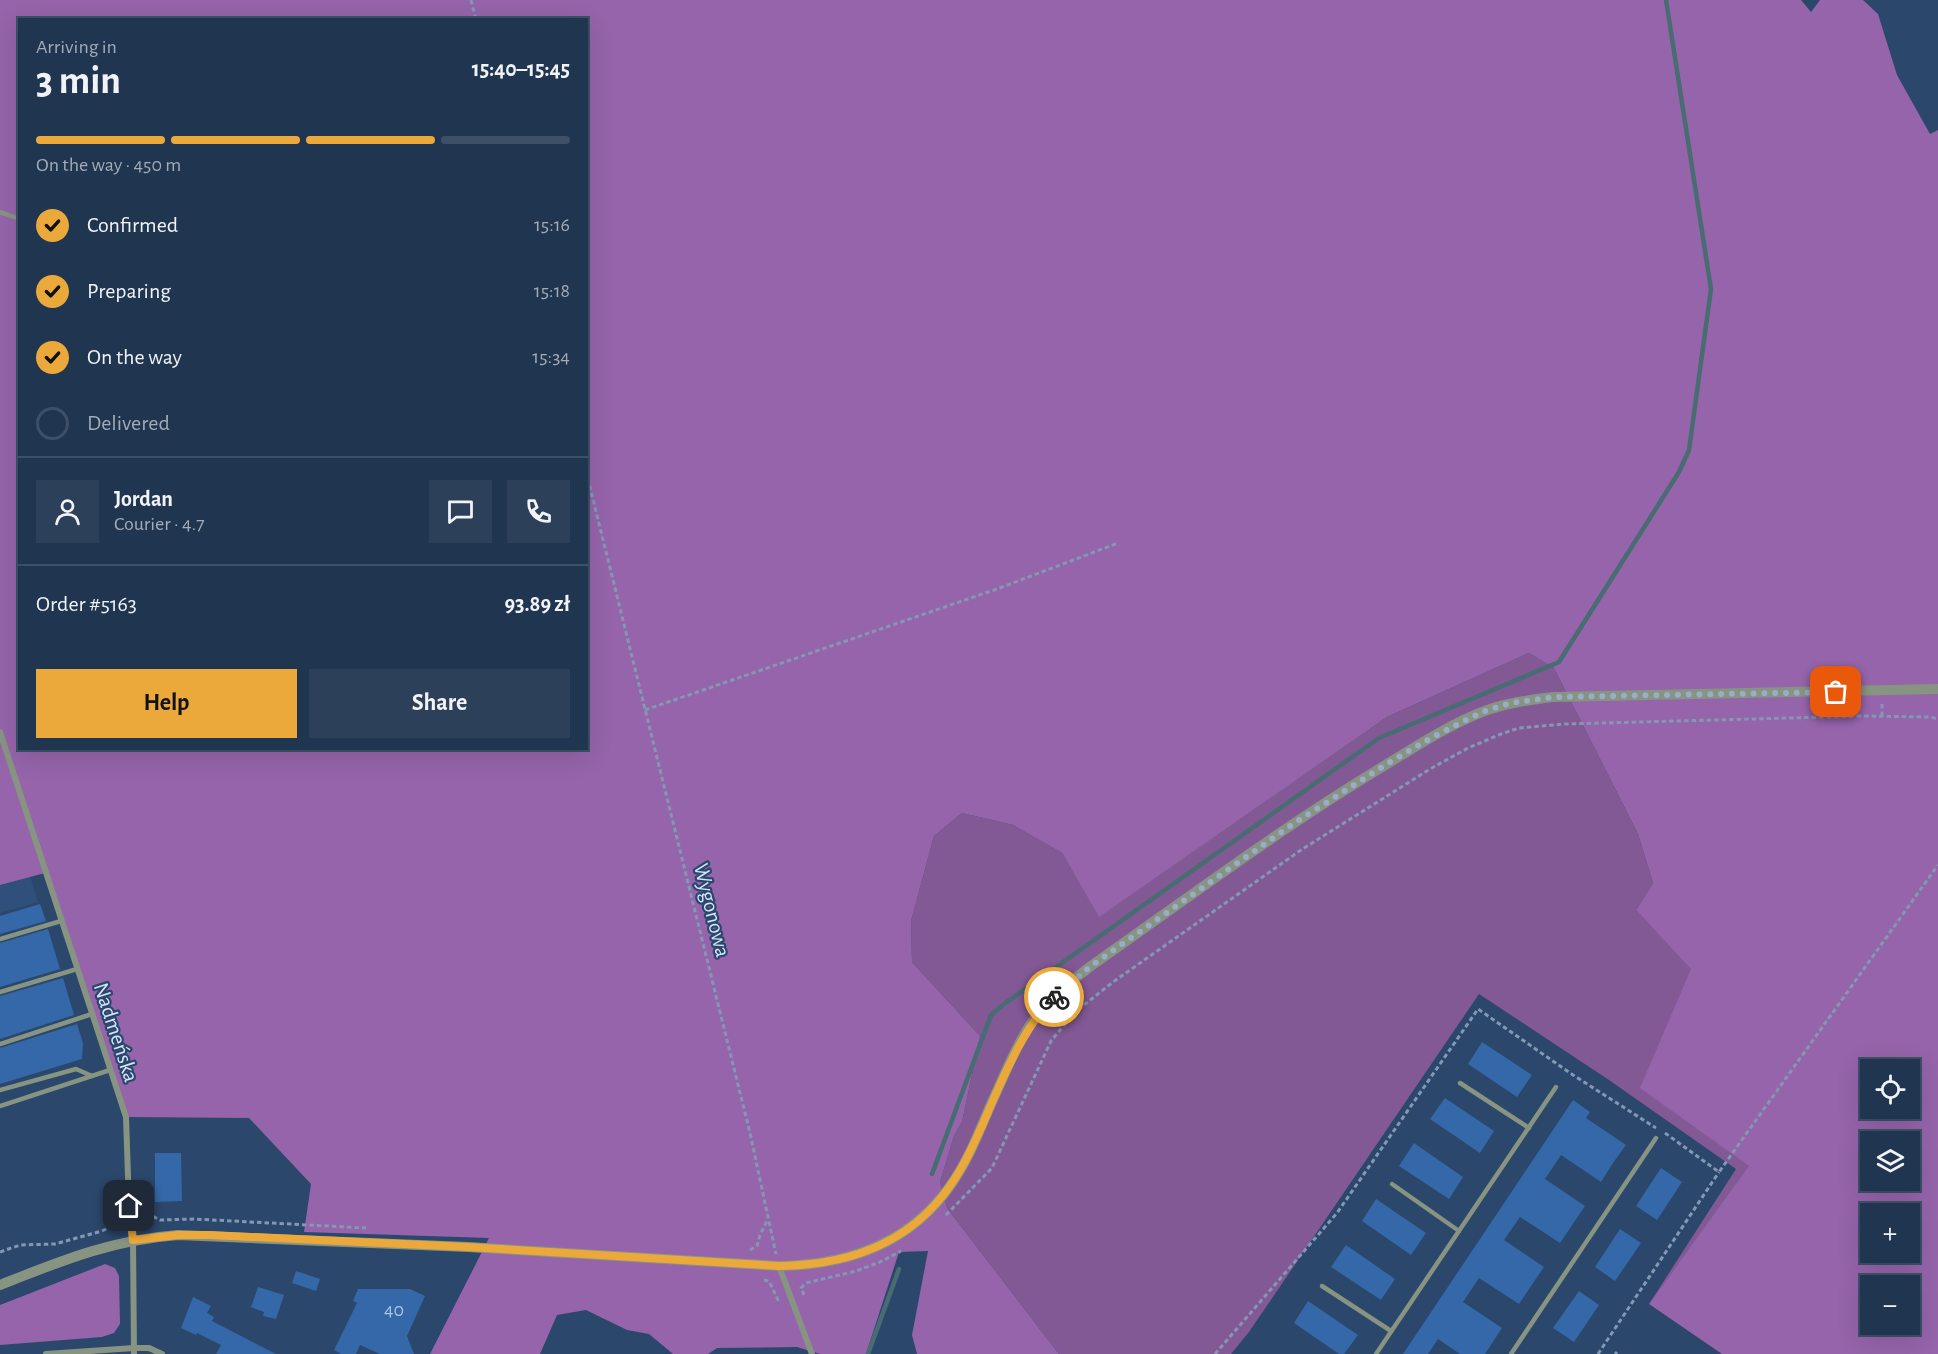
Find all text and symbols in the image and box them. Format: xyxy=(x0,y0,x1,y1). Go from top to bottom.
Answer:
text: Arriving in xyxy=(36,37,117,57)
text: 15:40–15:45 xyxy=(472,58,570,80)
text: 3 min xyxy=(36,62,121,101)
text: On the way · 450 m xyxy=(36,155,181,175)
icon: check xyxy=(36,209,69,242)
text: Confirmed xyxy=(87,214,178,236)
text: 15:16 xyxy=(534,215,570,235)
icon: check xyxy=(36,275,69,308)
text: Preparing xyxy=(87,280,171,302)
text: 15:18 xyxy=(534,281,570,301)
icon: check xyxy=(36,341,69,374)
text: On the way xyxy=(87,346,182,368)
text: 15:34 xyxy=(532,347,570,367)
text: Delivered xyxy=(87,412,170,434)
button: person xyxy=(36,480,99,543)
button: chat xyxy=(429,480,492,543)
button: phone xyxy=(507,480,570,543)
text: Jordan xyxy=(114,488,173,510)
text: Courier · 4.7 xyxy=(114,514,205,534)
text: Order #5163 xyxy=(36,593,137,615)
text: 93.89 zł xyxy=(504,593,570,615)
pin xyxy=(1810,666,1861,717)
button: Help xyxy=(36,669,297,738)
button: Share xyxy=(309,669,570,738)
icon: bag xyxy=(1819,675,1852,708)
street label: Wygonowa xyxy=(690,861,734,959)
courier xyxy=(1024,967,1084,1027)
street label: Nadmeńska xyxy=(90,980,142,1085)
icon: bike xyxy=(1038,981,1071,1014)
map controls xyxy=(1860,1059,1920,1335)
button: locate xyxy=(1860,1059,1920,1119)
button: layers xyxy=(1860,1131,1920,1191)
pin xyxy=(103,1180,154,1231)
icon: home xyxy=(112,1189,145,1222)
button: + xyxy=(1860,1203,1920,1263)
button: − xyxy=(1860,1275,1920,1335)
house number: 40 xyxy=(384,1300,404,1320)

